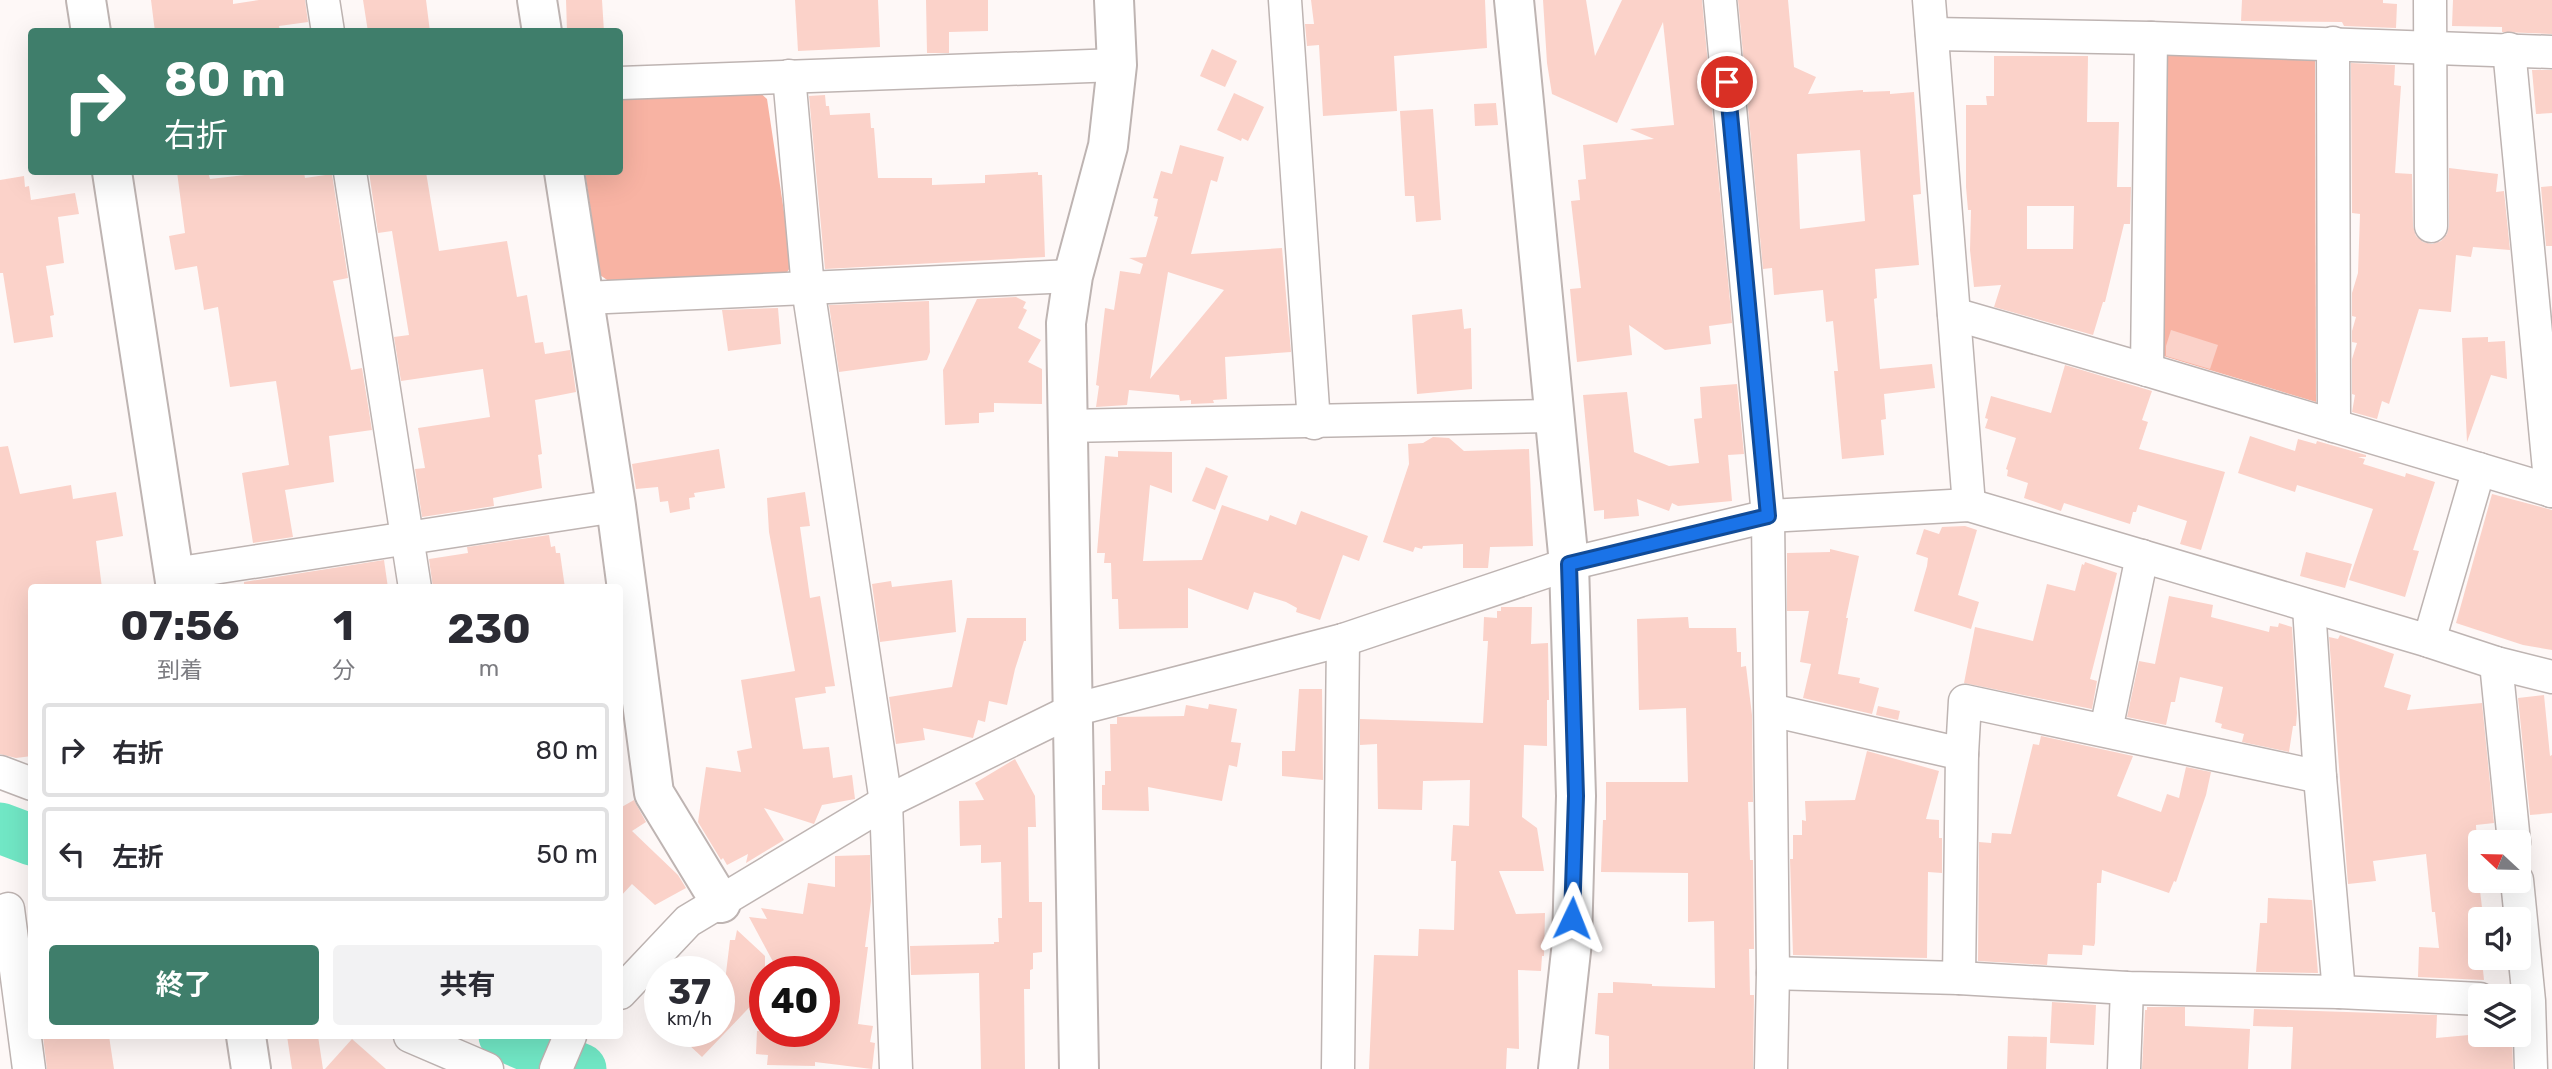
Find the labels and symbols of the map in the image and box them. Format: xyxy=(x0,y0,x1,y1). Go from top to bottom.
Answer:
pin xyxy=(1697,52,1757,112)
north arrow xyxy=(2468,830,2530,892)
position arrow xyxy=(1535,881,1609,955)
speed limit sign: 40 xyxy=(749,956,840,1047)

